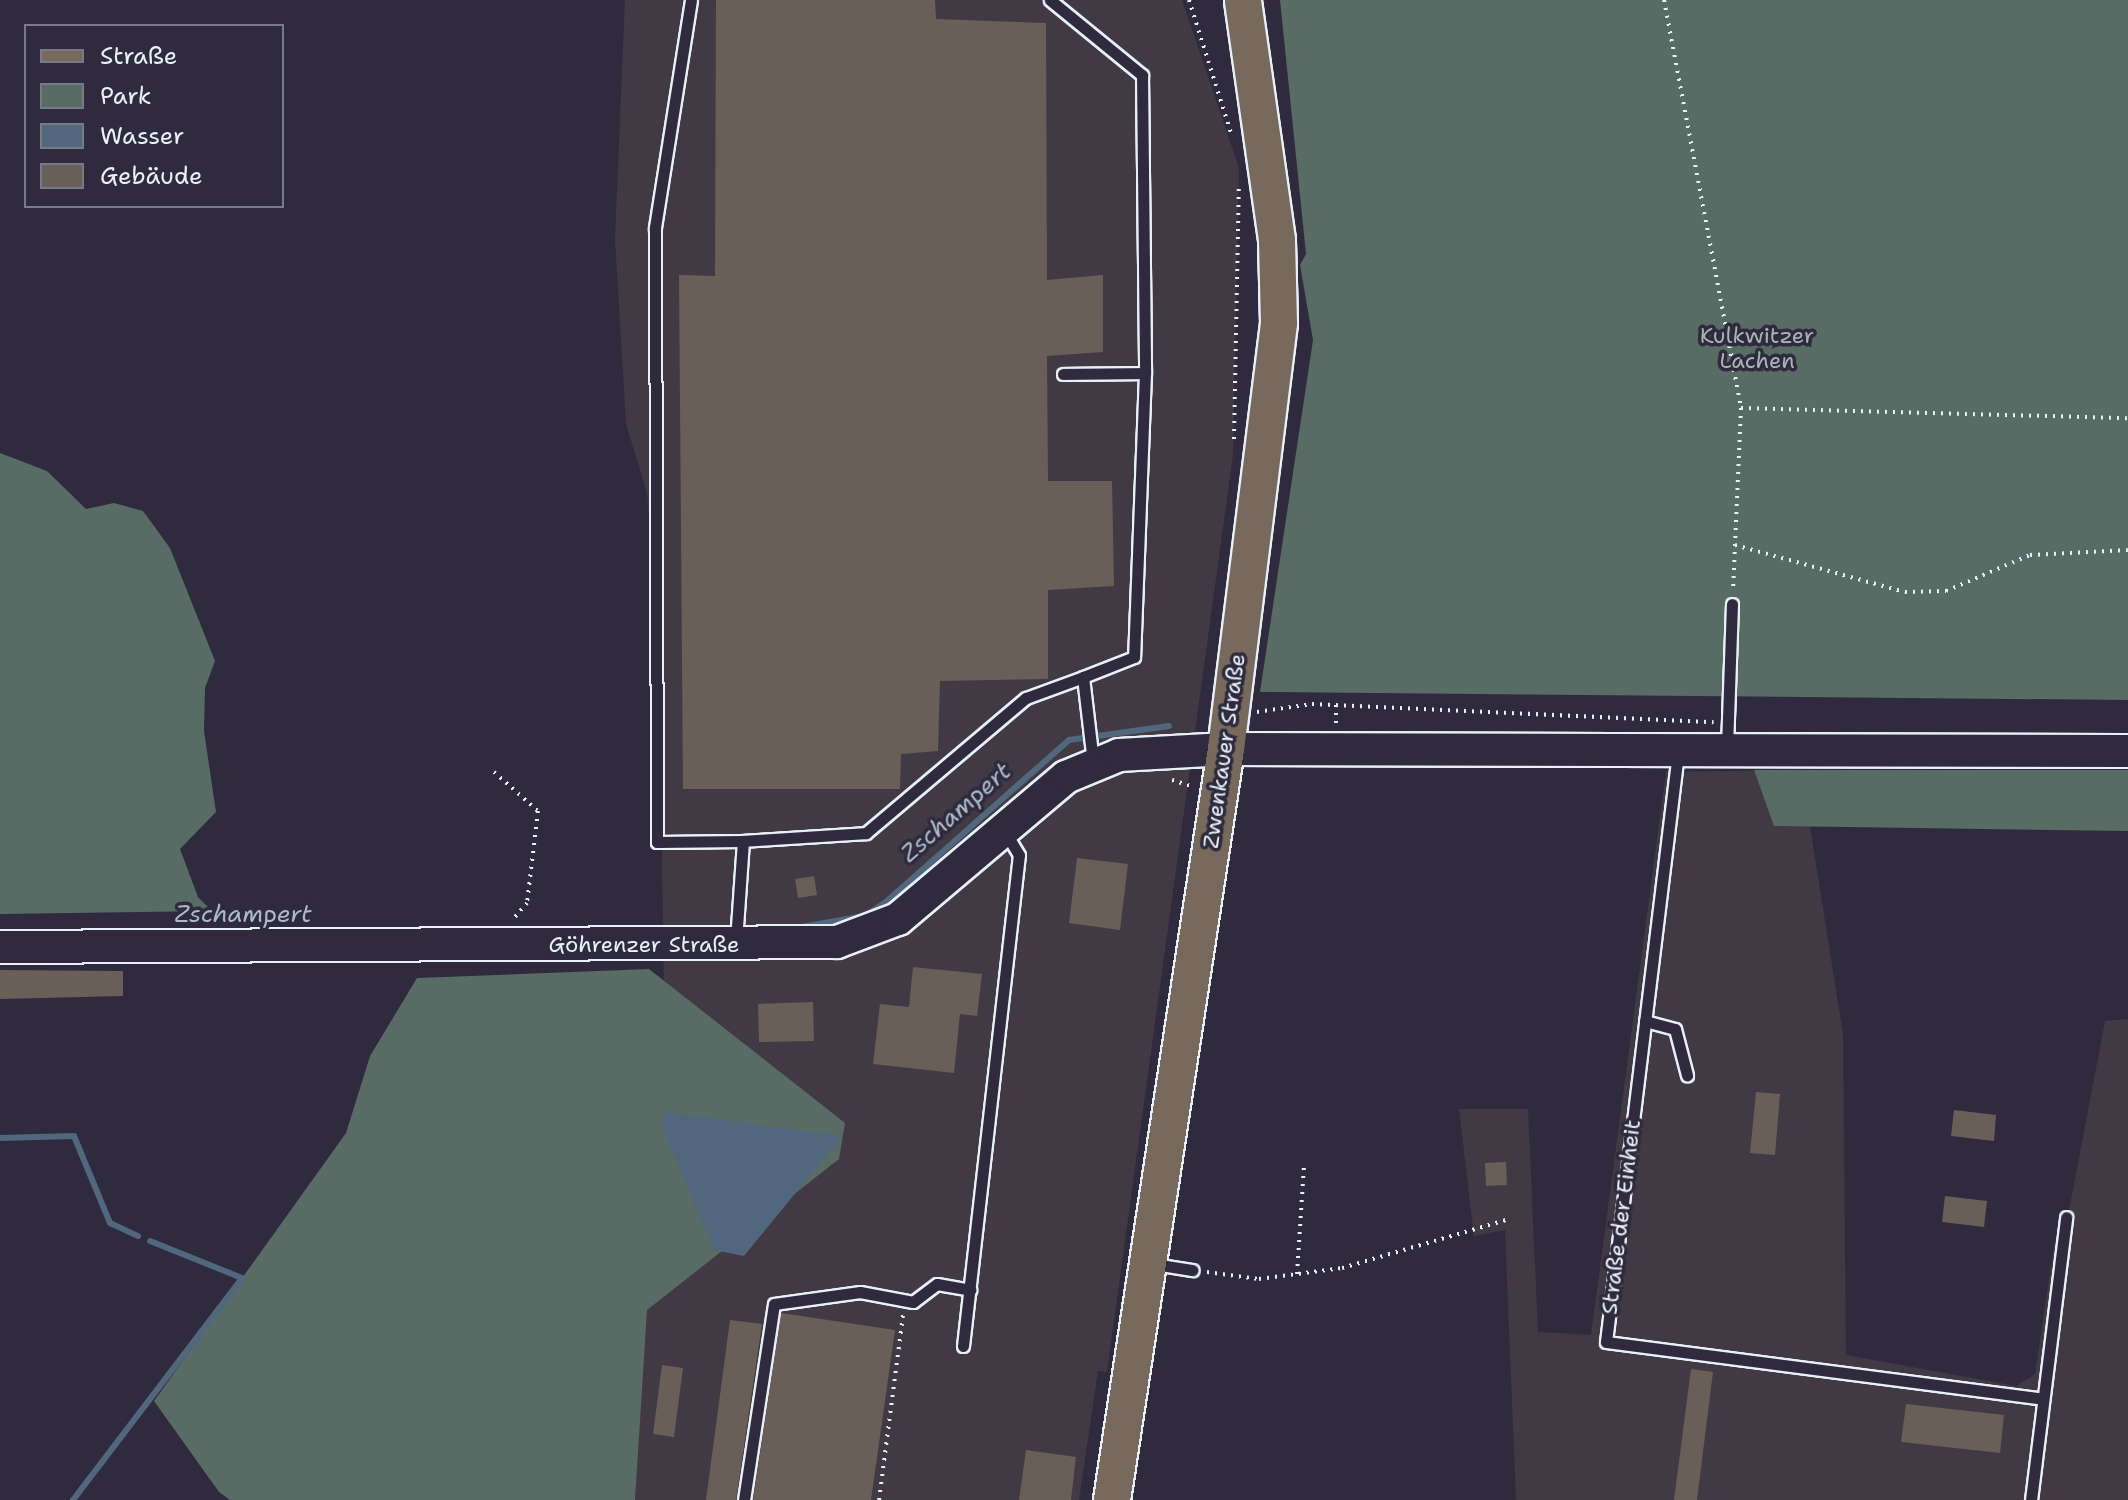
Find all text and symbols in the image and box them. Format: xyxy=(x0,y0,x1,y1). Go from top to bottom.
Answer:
legend xyxy=(24,24,284,208)
text: Straße xyxy=(100,40,177,72)
text: Park xyxy=(100,80,152,112)
text: Wasser xyxy=(100,120,184,152)
text: Gebäude xyxy=(100,160,202,192)
park label: Kulkwitzer Lachen xyxy=(1700,322,1814,374)
street label: Zwenkauer Straße xyxy=(1197,652,1251,850)
water label: Zschampert xyxy=(895,757,1017,869)
water label: Zschampert xyxy=(174,901,312,929)
street label: Göhrenzer Straße xyxy=(548,932,740,958)
street label: Straße der Einheit xyxy=(1596,1118,1646,1316)

